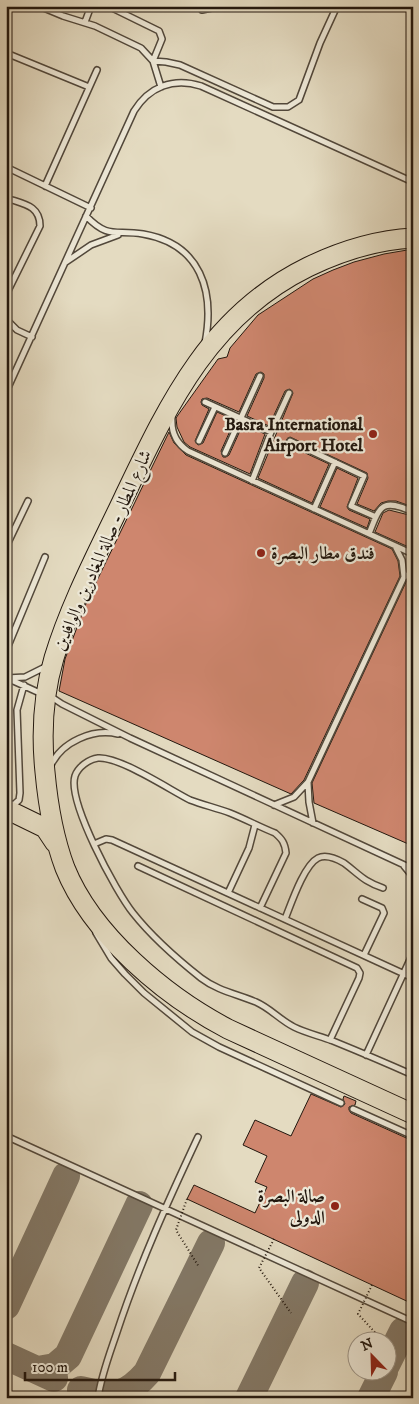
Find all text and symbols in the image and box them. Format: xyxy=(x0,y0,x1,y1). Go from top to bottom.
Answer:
place label: Basra International Airport Hotel xyxy=(224,414,364,457)
marker: Basra International Airport Hotel xyxy=(367,428,379,440)
street label: شارع المطار - صالة المغادرين والوافدين xyxy=(49,447,160,655)
place label: فندق مطار البصرة xyxy=(271,543,375,565)
marker: فندق مطار البصرة xyxy=(255,547,267,559)
place label: صالة البصرة الدولى xyxy=(257,1186,325,1229)
marker: صالة البصرة الدولى xyxy=(329,1200,341,1212)
north arrow xyxy=(346,1332,396,1382)
text: N xyxy=(359,1334,377,1355)
scale bar xyxy=(25,1349,175,1381)
text: 100 m xyxy=(32,1358,68,1377)

